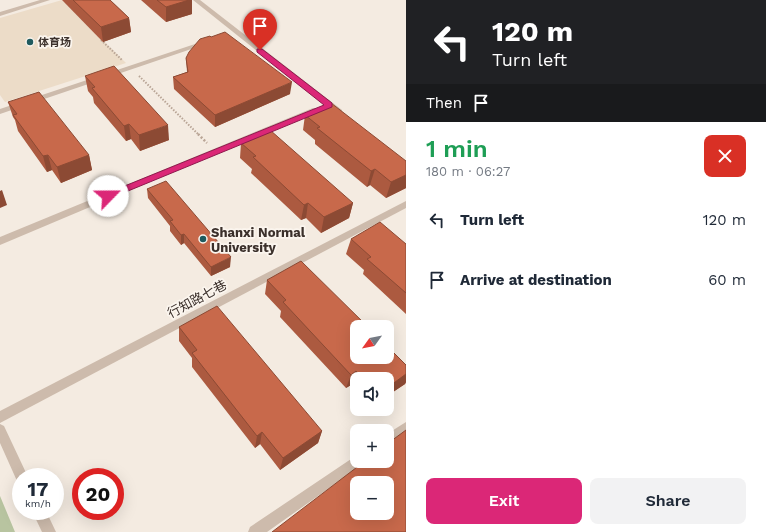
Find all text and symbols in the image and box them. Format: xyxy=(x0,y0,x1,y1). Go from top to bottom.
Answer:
pin xyxy=(243,9,277,50)
icon: arrive xyxy=(249,15,271,37)
text: 120 m xyxy=(492,15,573,48)
icon: left xyxy=(426,16,478,68)
place label: 体育场 xyxy=(38,36,71,49)
marker: 体育场 xyxy=(25,37,35,47)
text: Turn left xyxy=(492,49,567,70)
icon: arrive xyxy=(470,92,492,114)
text: Then xyxy=(426,94,462,112)
text: 1 min xyxy=(426,135,488,163)
button: close xyxy=(704,135,746,177)
text: 180 m · 06:27 xyxy=(426,164,510,179)
position arrow xyxy=(87,175,129,217)
icon: left xyxy=(426,209,448,231)
text: Turn left xyxy=(460,211,524,229)
text: 120 m xyxy=(703,211,746,229)
place label: Shanxi Normal University xyxy=(211,225,306,255)
marker: Shanxi Normal University xyxy=(198,234,208,244)
icon: arrive xyxy=(426,269,448,291)
text: Arrive at destination xyxy=(460,271,612,289)
text: 60 m xyxy=(708,271,746,289)
street label: 行知路七巷 xyxy=(165,277,229,321)
north arrow xyxy=(350,320,394,364)
map controls xyxy=(350,320,394,520)
button: sound xyxy=(350,372,394,416)
button: + xyxy=(350,424,394,468)
speed limit sign: 20 xyxy=(72,468,124,520)
button: − xyxy=(350,476,394,520)
text: 17 xyxy=(28,477,48,501)
button: Exit xyxy=(426,478,582,524)
button: Share xyxy=(590,478,746,524)
text: km/h xyxy=(25,498,51,509)

